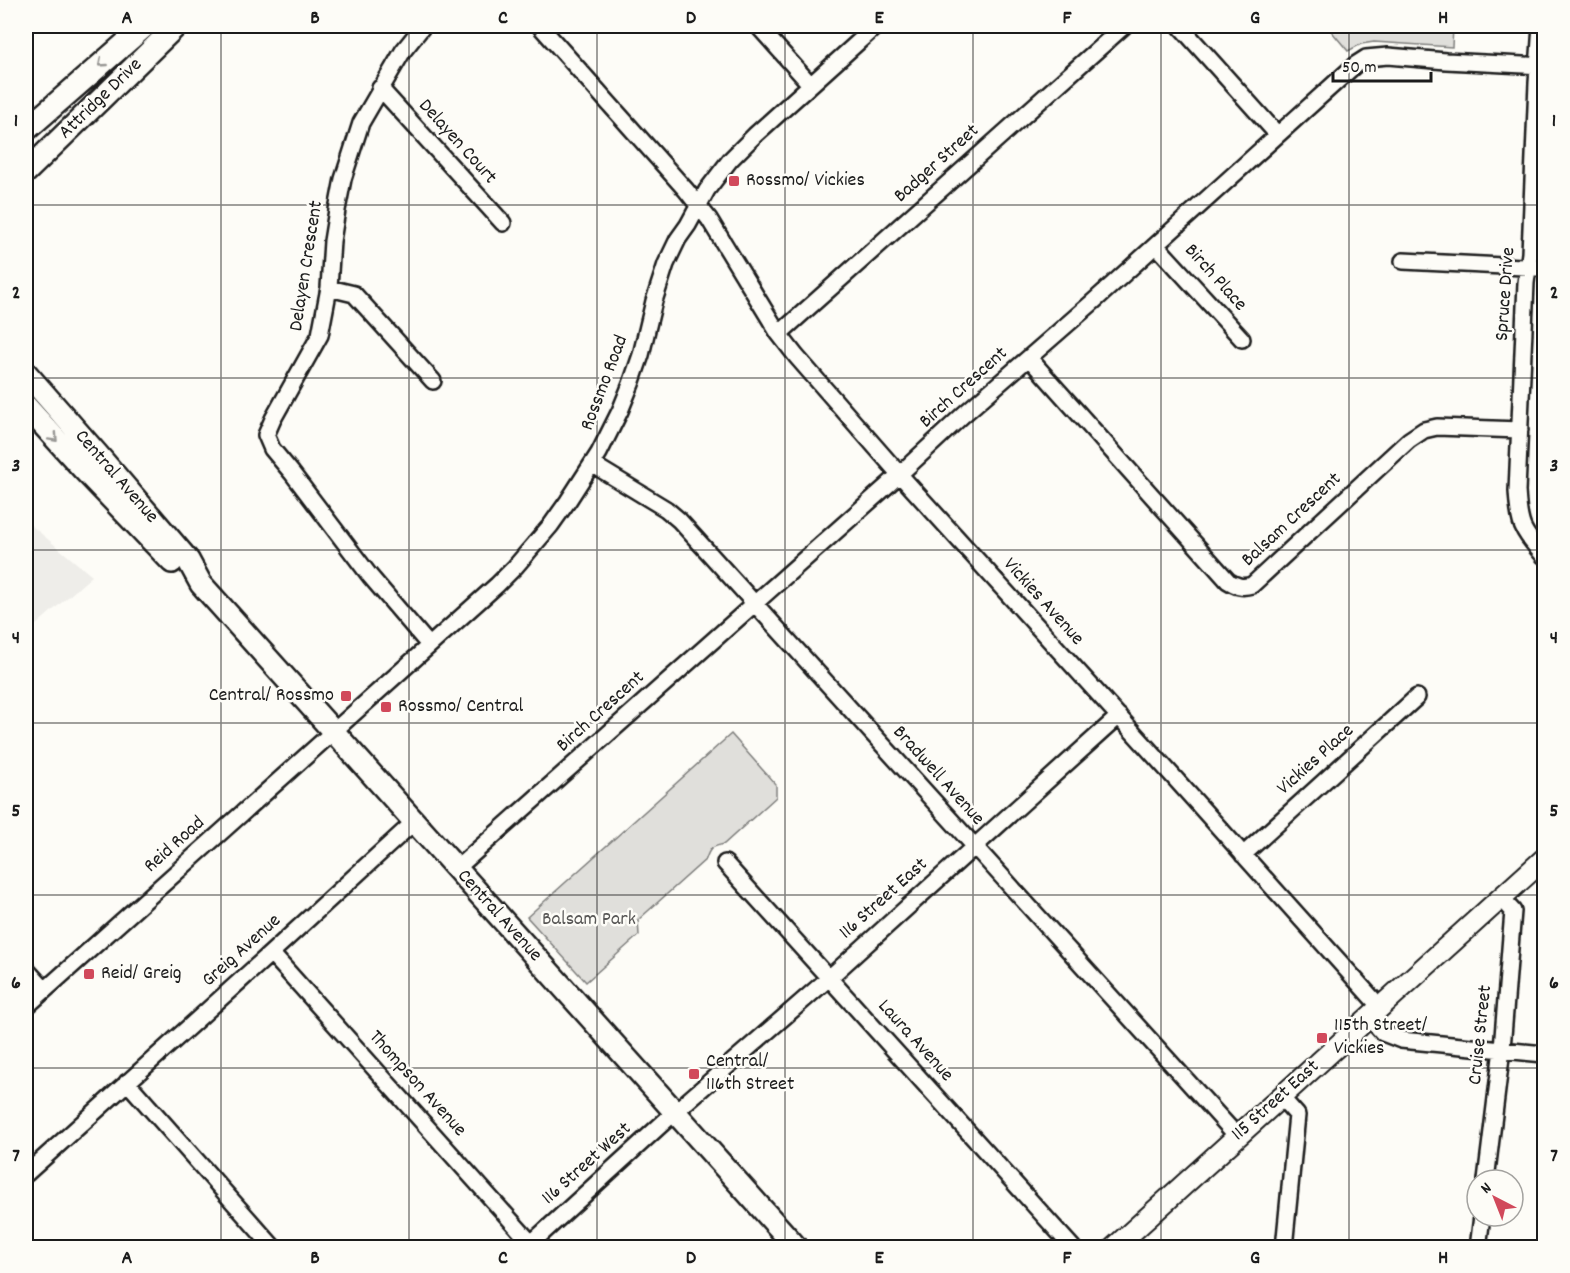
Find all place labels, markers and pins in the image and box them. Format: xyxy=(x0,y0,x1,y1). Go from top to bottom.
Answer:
place label: Rossmo/ Vickies xyxy=(746,167,865,195)
marker: Rossmo/ Vickies xyxy=(727,174,741,188)
place label: Central/ Rossmo xyxy=(209,682,334,710)
marker: Central/ Rossmo xyxy=(339,689,353,703)
place label: Rossmo/ Central xyxy=(398,693,523,721)
marker: Rossmo/ Central xyxy=(379,700,393,714)
place label: Reid/ Greig xyxy=(101,960,182,988)
marker: Reid/ Greig xyxy=(82,967,96,981)
place label: 115th Street/ Vickies xyxy=(1334,1012,1428,1063)
marker: 115th Street/ Vickies xyxy=(1315,1031,1329,1045)
place label: Central/ 116th Street xyxy=(706,1048,794,1099)
marker: Central/ 116th Street xyxy=(687,1067,701,1081)

